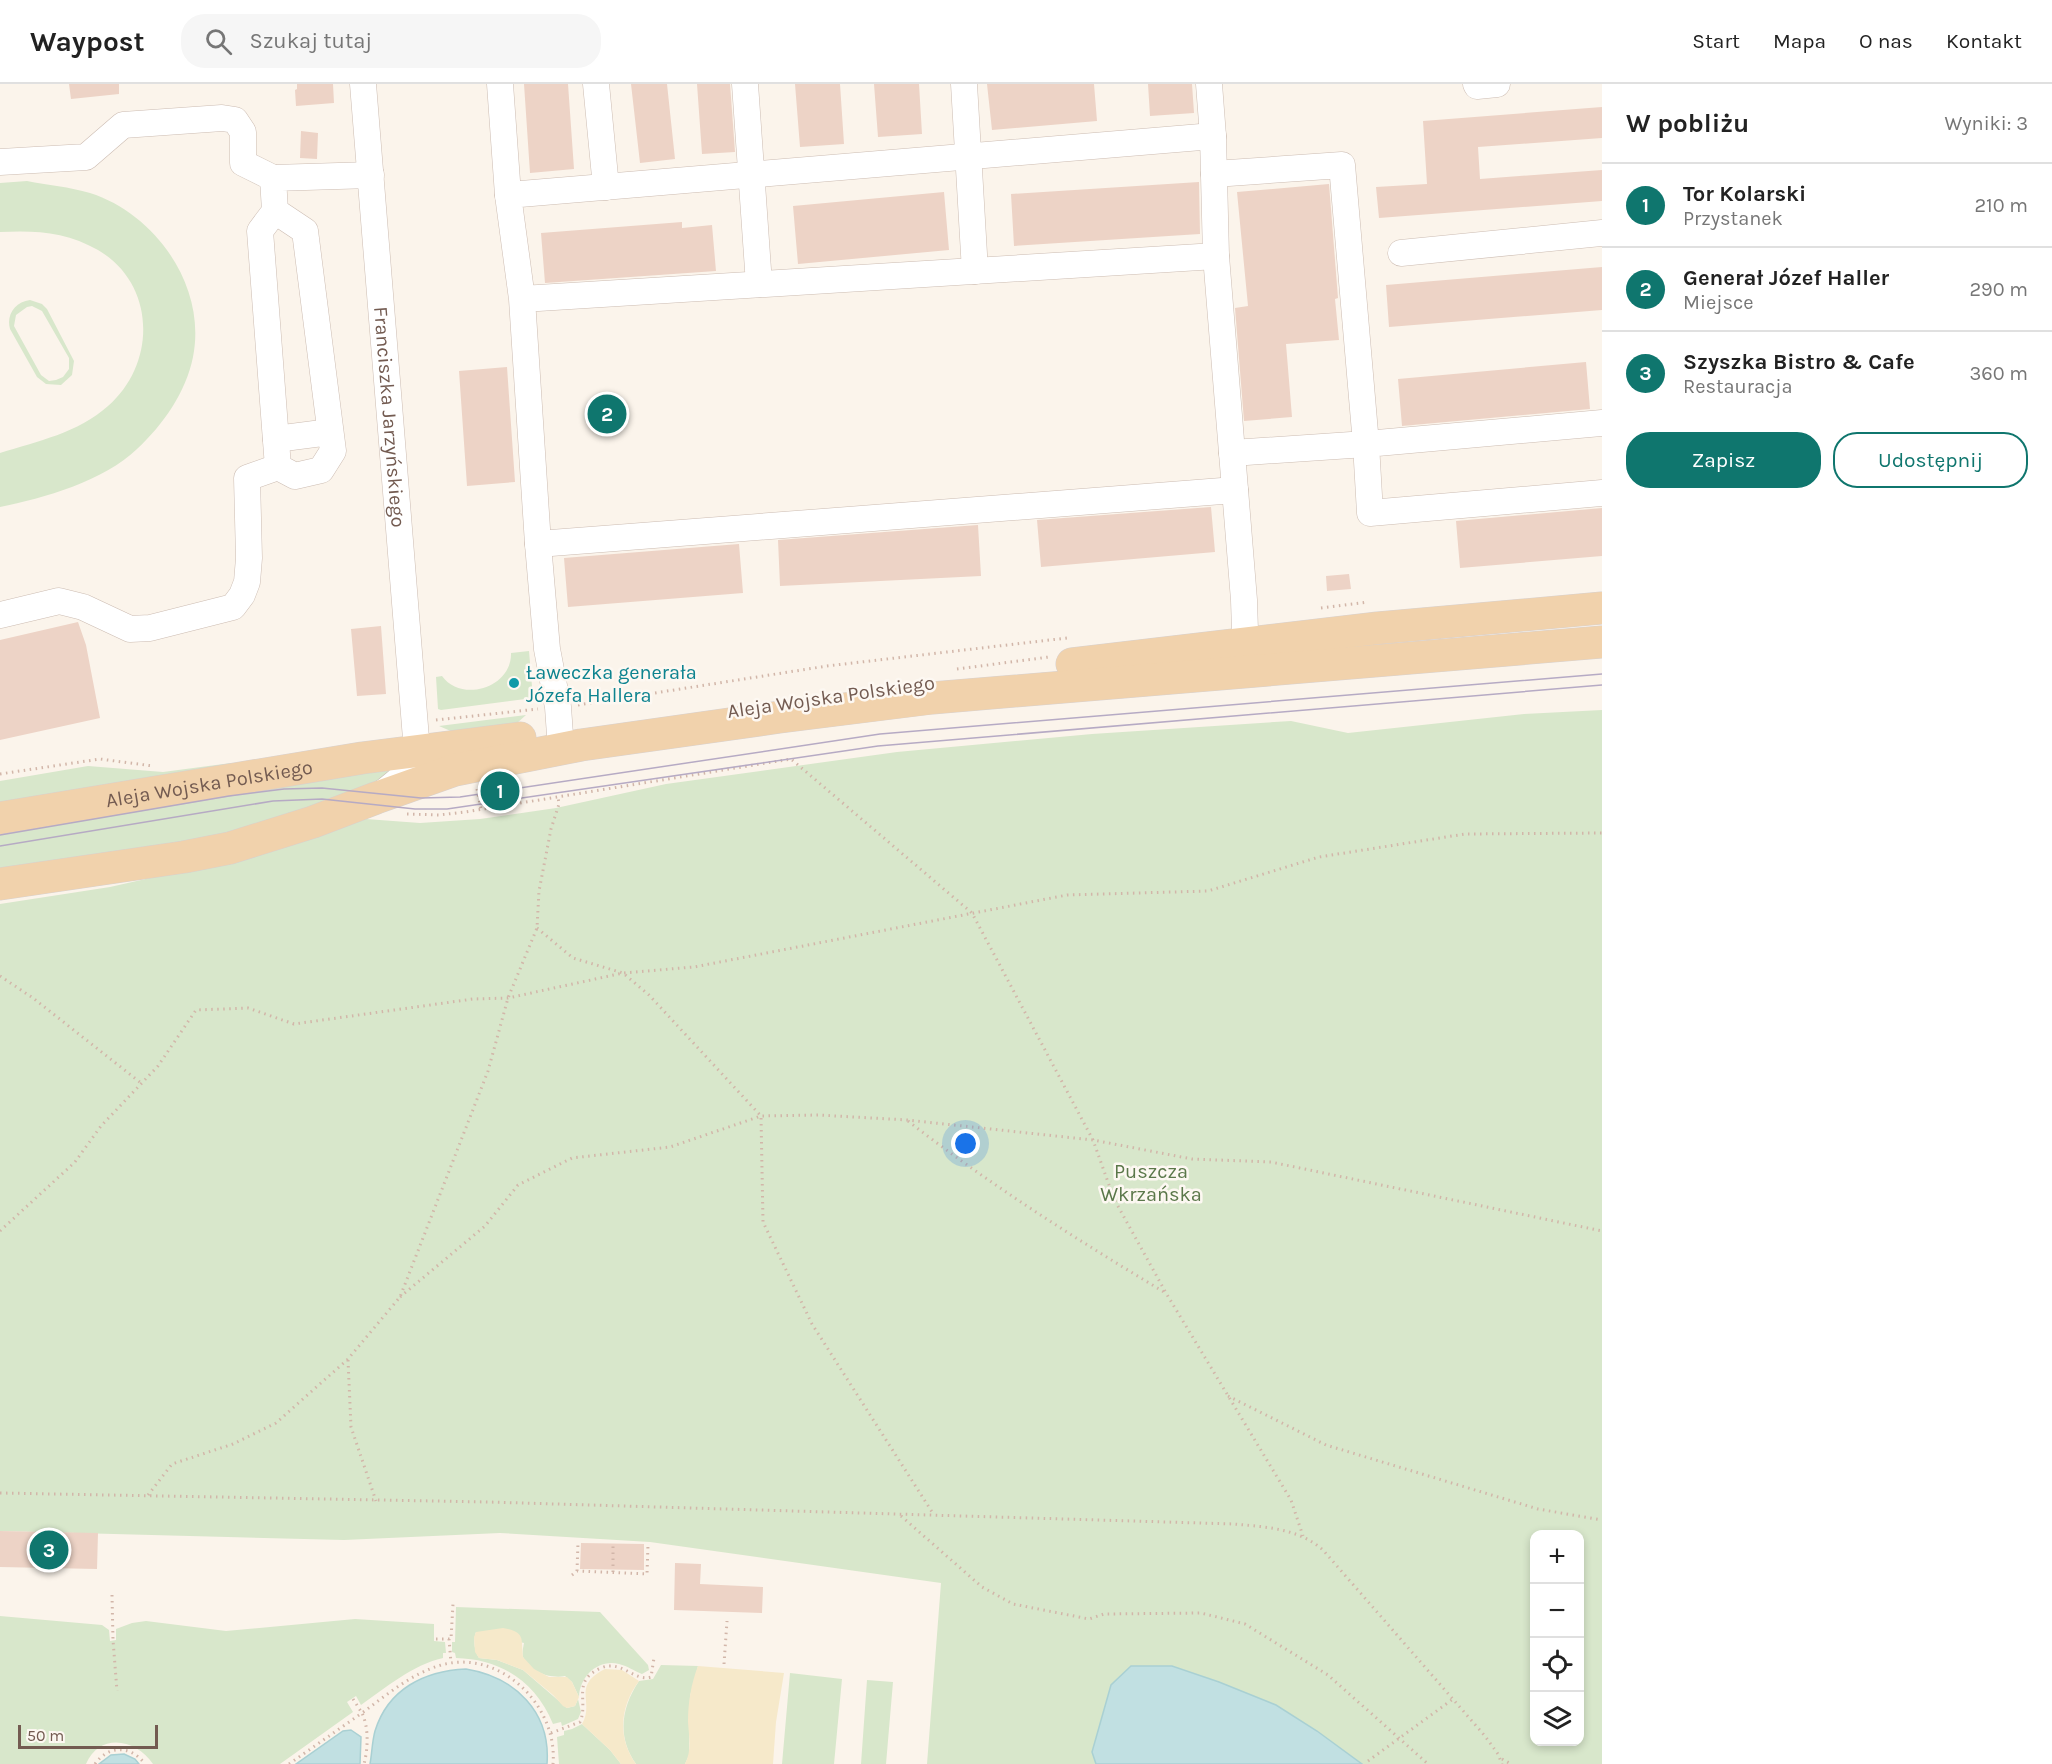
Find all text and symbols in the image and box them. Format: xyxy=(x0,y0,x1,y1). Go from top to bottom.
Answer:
search box xyxy=(181,14,601,68)
text: Waypost xyxy=(30,25,145,58)
icon: search xyxy=(202,25,235,58)
text: Szukaj tutaj xyxy=(250,28,372,54)
text: Start xyxy=(1692,29,1740,53)
text: Mapa xyxy=(1773,29,1826,53)
text: O nas xyxy=(1859,29,1913,53)
text: Kontakt xyxy=(1946,29,2022,53)
text: W pobliżu xyxy=(1626,108,1749,139)
text: Wyniki: 3 xyxy=(1944,112,2028,135)
text: Tor Kolarski xyxy=(1683,181,1806,207)
text: 1 xyxy=(1642,194,1649,217)
text: 210 m xyxy=(1974,194,2028,217)
text: Przystanek xyxy=(1683,207,1783,230)
text: Generał Józef Haller xyxy=(1683,265,1889,291)
text: 2 xyxy=(1639,278,1652,301)
text: 290 m xyxy=(1969,278,2028,301)
text: Miejsce xyxy=(1683,291,1754,314)
street label: Franciszka Jarzyńskiego xyxy=(370,306,410,528)
text: Szyszka Bistro & Cafe xyxy=(1683,349,1915,375)
text: 3 xyxy=(1639,362,1652,385)
text: 360 m xyxy=(1969,362,2028,385)
text: Restauracja xyxy=(1683,375,1793,398)
pin: 2 xyxy=(588,392,626,436)
button: Zapisz xyxy=(1626,432,1821,488)
button: Udostępnij xyxy=(1833,432,2028,488)
place label: Ławeczka generała Józefa Hallera xyxy=(526,661,697,707)
street label: Aleja Wojska Polskiego xyxy=(726,671,936,723)
marker: Ławeczka generała Józefa Hallera xyxy=(507,676,521,690)
street label: Aleja Wojska Polskiego xyxy=(104,755,314,812)
pin: 1 xyxy=(480,768,520,814)
your location xyxy=(951,1129,980,1158)
park label: Puszcza Wkrzańska xyxy=(1100,1160,1202,1206)
pin: 3 xyxy=(29,1528,68,1572)
map controls xyxy=(1530,1530,1584,1746)
button: + xyxy=(1530,1530,1584,1584)
button: − xyxy=(1530,1584,1584,1638)
button: locate xyxy=(1530,1638,1584,1692)
button: layers xyxy=(1530,1692,1584,1746)
scale bar xyxy=(18,1722,158,1750)
text: 50 m xyxy=(27,1726,64,1745)

